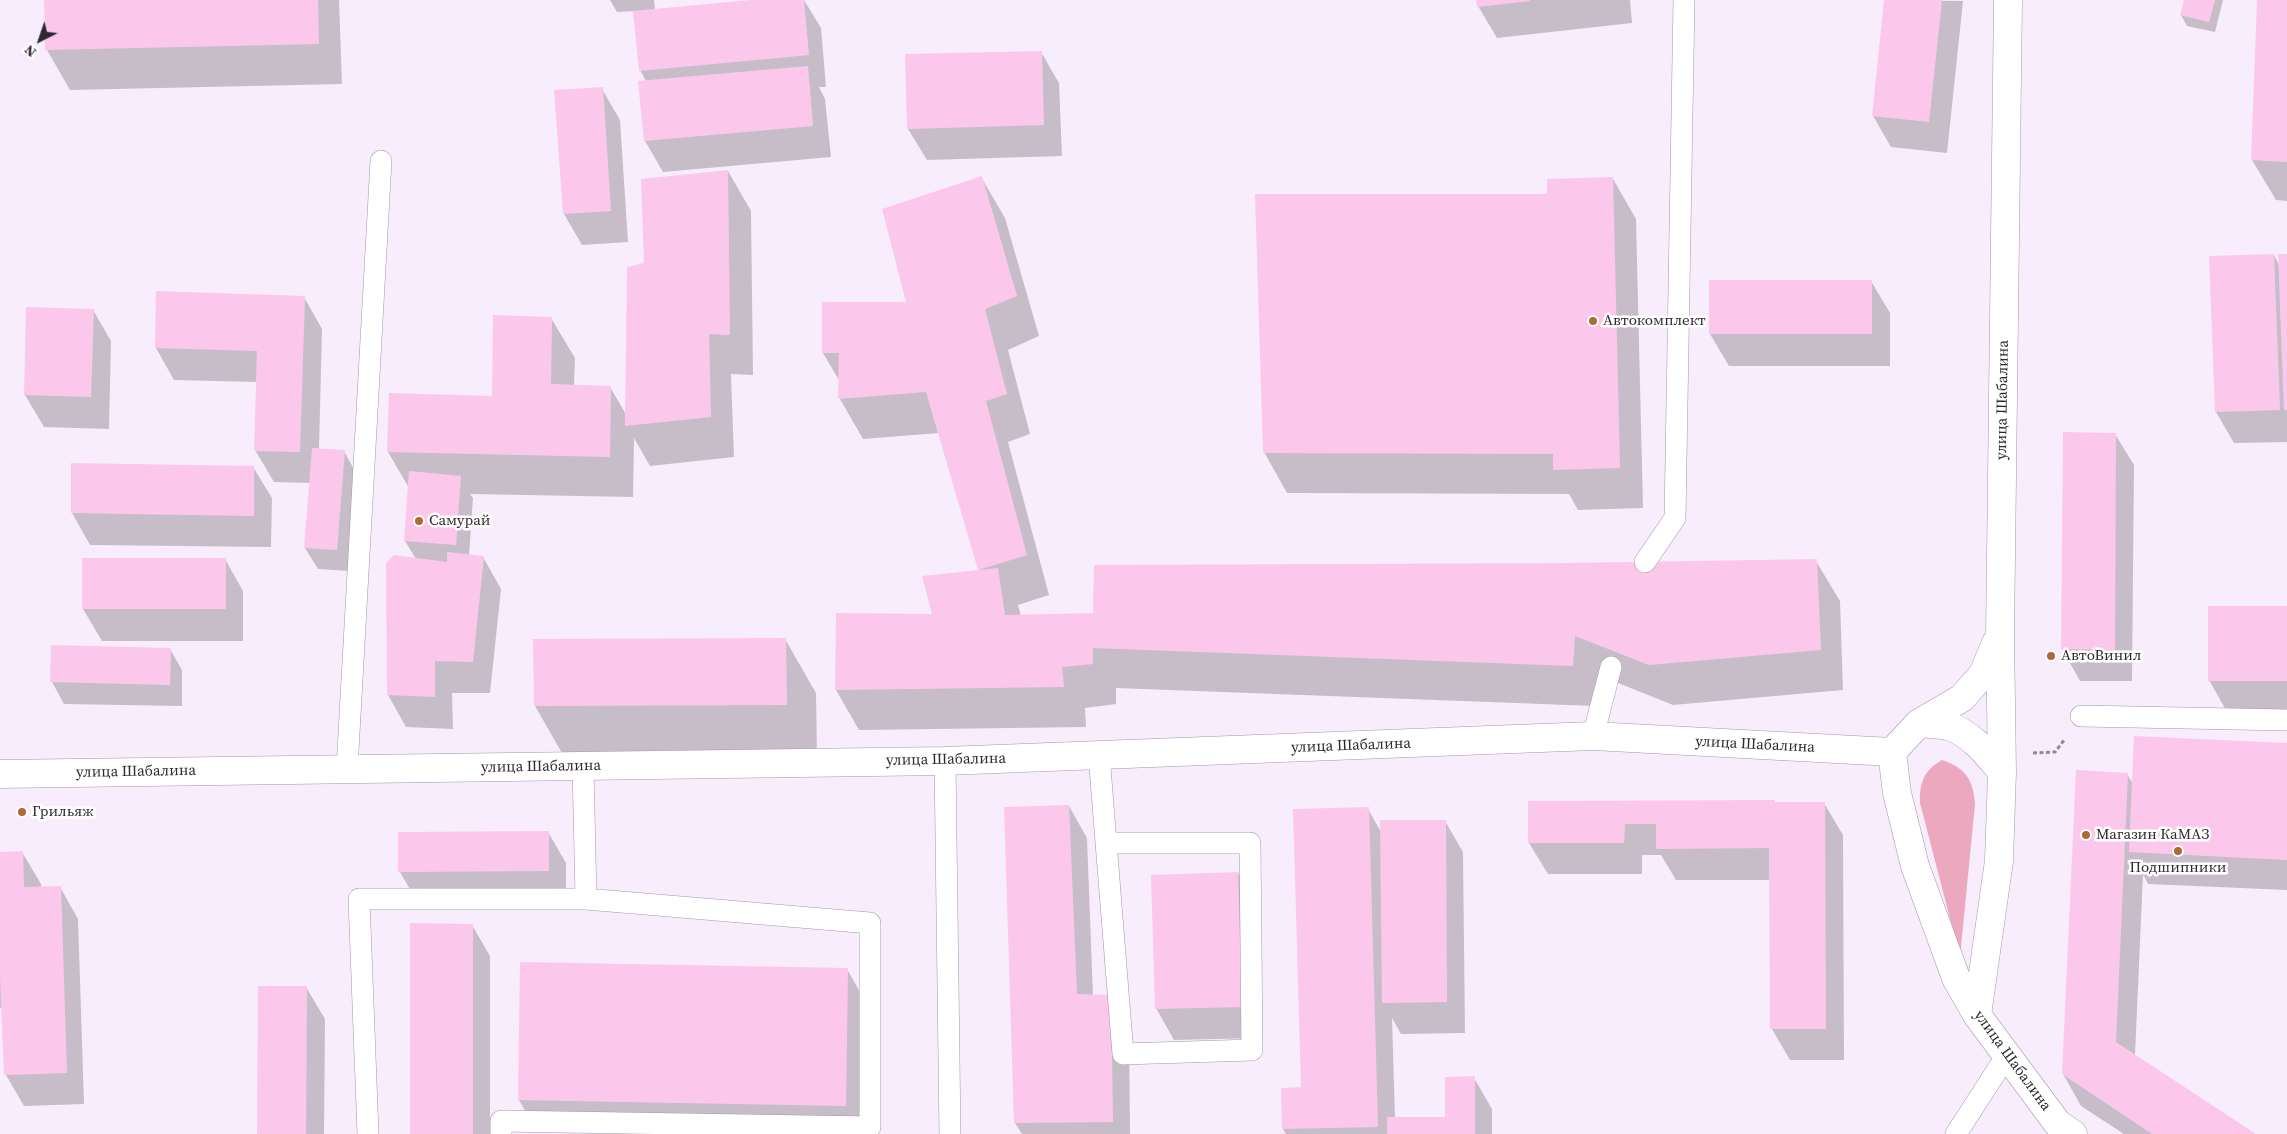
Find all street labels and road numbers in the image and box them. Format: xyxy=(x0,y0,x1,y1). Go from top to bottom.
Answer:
street label: улица Шабалина xyxy=(1993,340,2013,460)
street label: улица Шабалина xyxy=(1695,733,1815,757)
street label: улица Шабалина xyxy=(1291,735,1411,757)
street label: улица Шабалина xyxy=(886,750,1006,770)
street label: улица Шабалина xyxy=(481,757,601,777)
street label: улица Шабалина xyxy=(76,762,196,782)
street label: улица Шабалина xyxy=(1969,1007,2055,1115)

